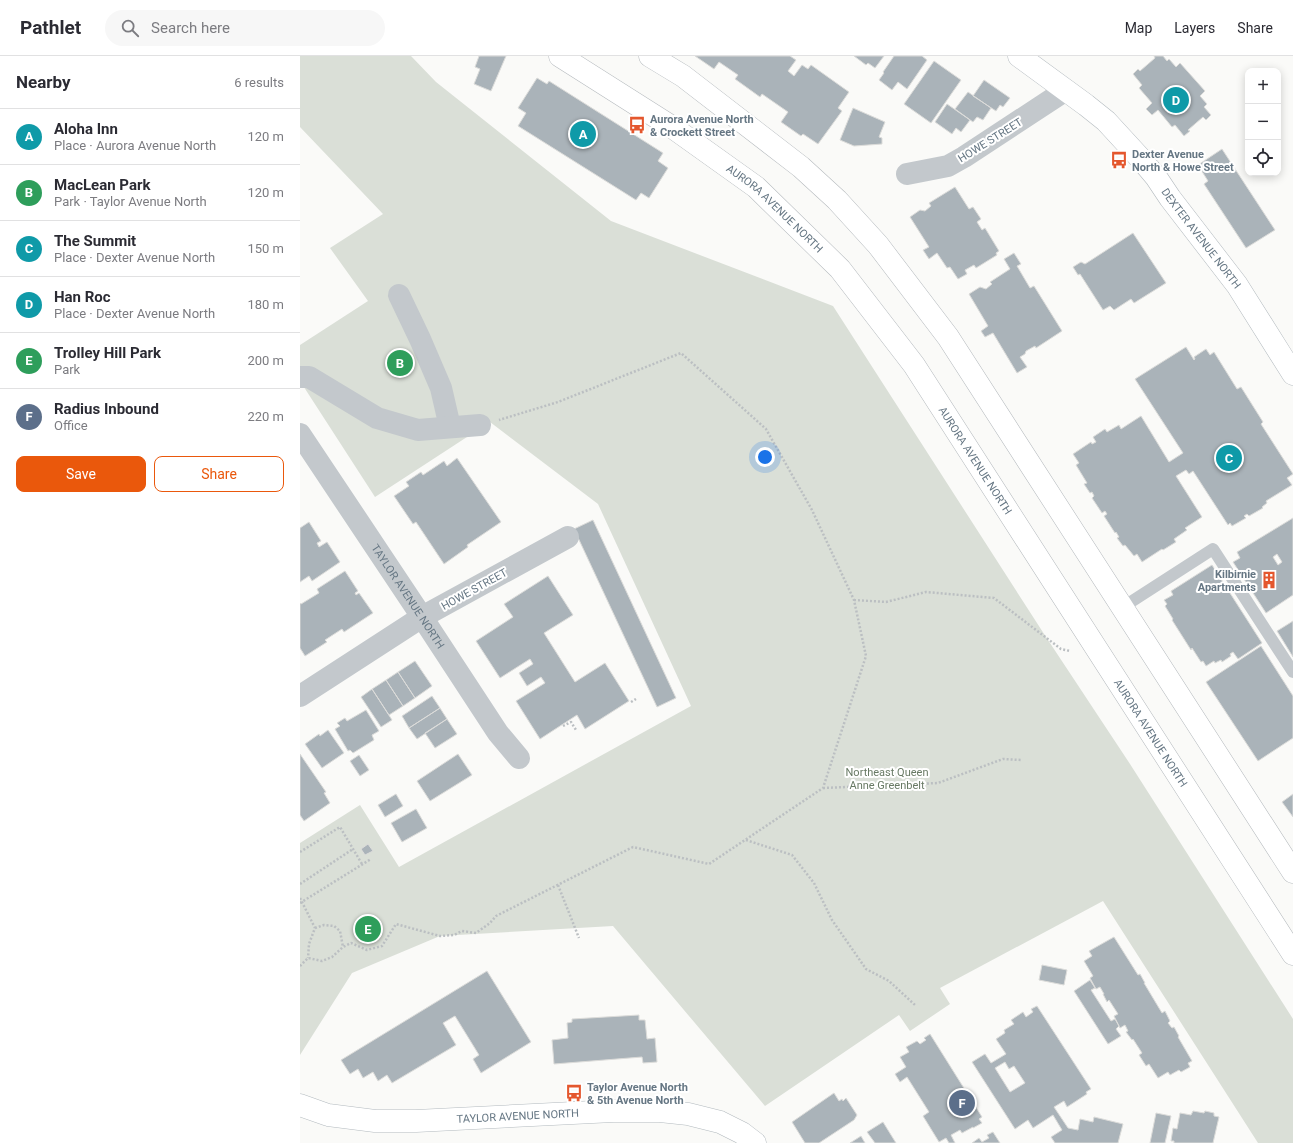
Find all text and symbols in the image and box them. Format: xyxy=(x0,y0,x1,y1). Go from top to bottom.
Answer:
search box xyxy=(105,10,385,46)
text: Pathlet xyxy=(20,16,81,39)
icon: search xyxy=(119,17,141,39)
text: Search here xyxy=(151,19,230,37)
text: Map xyxy=(1125,20,1152,36)
text: Layers xyxy=(1174,20,1215,36)
text: Share xyxy=(1237,20,1273,36)
map controls xyxy=(1245,68,1281,176)
button: + xyxy=(1245,68,1281,104)
text: Nearby xyxy=(16,72,71,92)
text: 6 results xyxy=(234,75,284,90)
pin: D xyxy=(1163,85,1189,115)
button: − xyxy=(1245,104,1281,140)
place label: Aurora Avenue North & Crockett Street xyxy=(650,113,754,139)
bus stop icon: Aurora Avenue North & Crockett Street xyxy=(627,115,647,135)
street label: HOWE STREET xyxy=(956,115,1025,165)
pin: A xyxy=(570,119,596,149)
text: Aloha Inn xyxy=(54,120,118,138)
text: A xyxy=(25,129,33,144)
text: 120 m xyxy=(247,129,284,144)
text: Place · Aurora Avenue North xyxy=(54,138,216,153)
button: locate xyxy=(1245,140,1281,176)
place label: Dexter Avenue North & Howe Street xyxy=(1132,148,1234,174)
bus stop icon: Dexter Avenue North & Howe Street xyxy=(1109,150,1129,170)
street label: AURORA AVENUE NORTH xyxy=(724,162,825,256)
text: MacLean Park xyxy=(54,176,150,194)
text: B xyxy=(25,185,33,200)
text: 120 m xyxy=(247,185,284,200)
street label: DEXTER AVENUE NORTH xyxy=(1158,186,1243,291)
text: Park · Taylor Avenue North xyxy=(54,194,207,209)
text: The Summit xyxy=(54,232,136,250)
text: C xyxy=(25,241,33,256)
text: 150 m xyxy=(247,241,284,256)
text: Place · Dexter Avenue North xyxy=(54,250,215,265)
text: Han Roc xyxy=(54,288,111,306)
text: D xyxy=(25,297,33,312)
text: 180 m xyxy=(247,297,284,312)
text: Place · Dexter Avenue North xyxy=(54,306,215,321)
text: Trolley Hill Park xyxy=(54,344,161,362)
pin: B xyxy=(387,348,413,378)
text: E xyxy=(25,353,33,368)
text: 200 m xyxy=(247,353,284,368)
text: Park xyxy=(54,362,80,377)
text: Radius Inbound xyxy=(54,400,159,418)
street label: AURORA AVENUE NORTH xyxy=(936,404,1014,517)
text: F xyxy=(25,409,33,424)
text: 220 m xyxy=(247,409,284,424)
text: Office xyxy=(54,418,88,433)
pin: C xyxy=(1216,443,1242,473)
your location xyxy=(755,447,775,467)
button: Save xyxy=(16,456,146,492)
button: Share xyxy=(154,456,284,492)
street label: TAYLOR AVENUE NORTH xyxy=(368,542,447,651)
street label: HOWE STREET xyxy=(439,566,510,613)
place label: Kilbirnie Apartments xyxy=(1198,568,1256,594)
building icon: Kilbirnie Apartments xyxy=(1259,570,1279,590)
street label: AURORA AVENUE NORTH xyxy=(1111,677,1190,790)
park label: Northeast Queen Anne Greenbelt xyxy=(846,766,928,792)
pin: E xyxy=(355,914,381,944)
place label: Taylor Avenue North & 5th Avenue North xyxy=(587,1081,688,1107)
bus stop icon: Taylor Avenue North & 5th Avenue North xyxy=(564,1083,584,1103)
pin: F xyxy=(949,1088,975,1118)
street label: TAYLOR AVENUE NORTH xyxy=(456,1107,579,1126)

